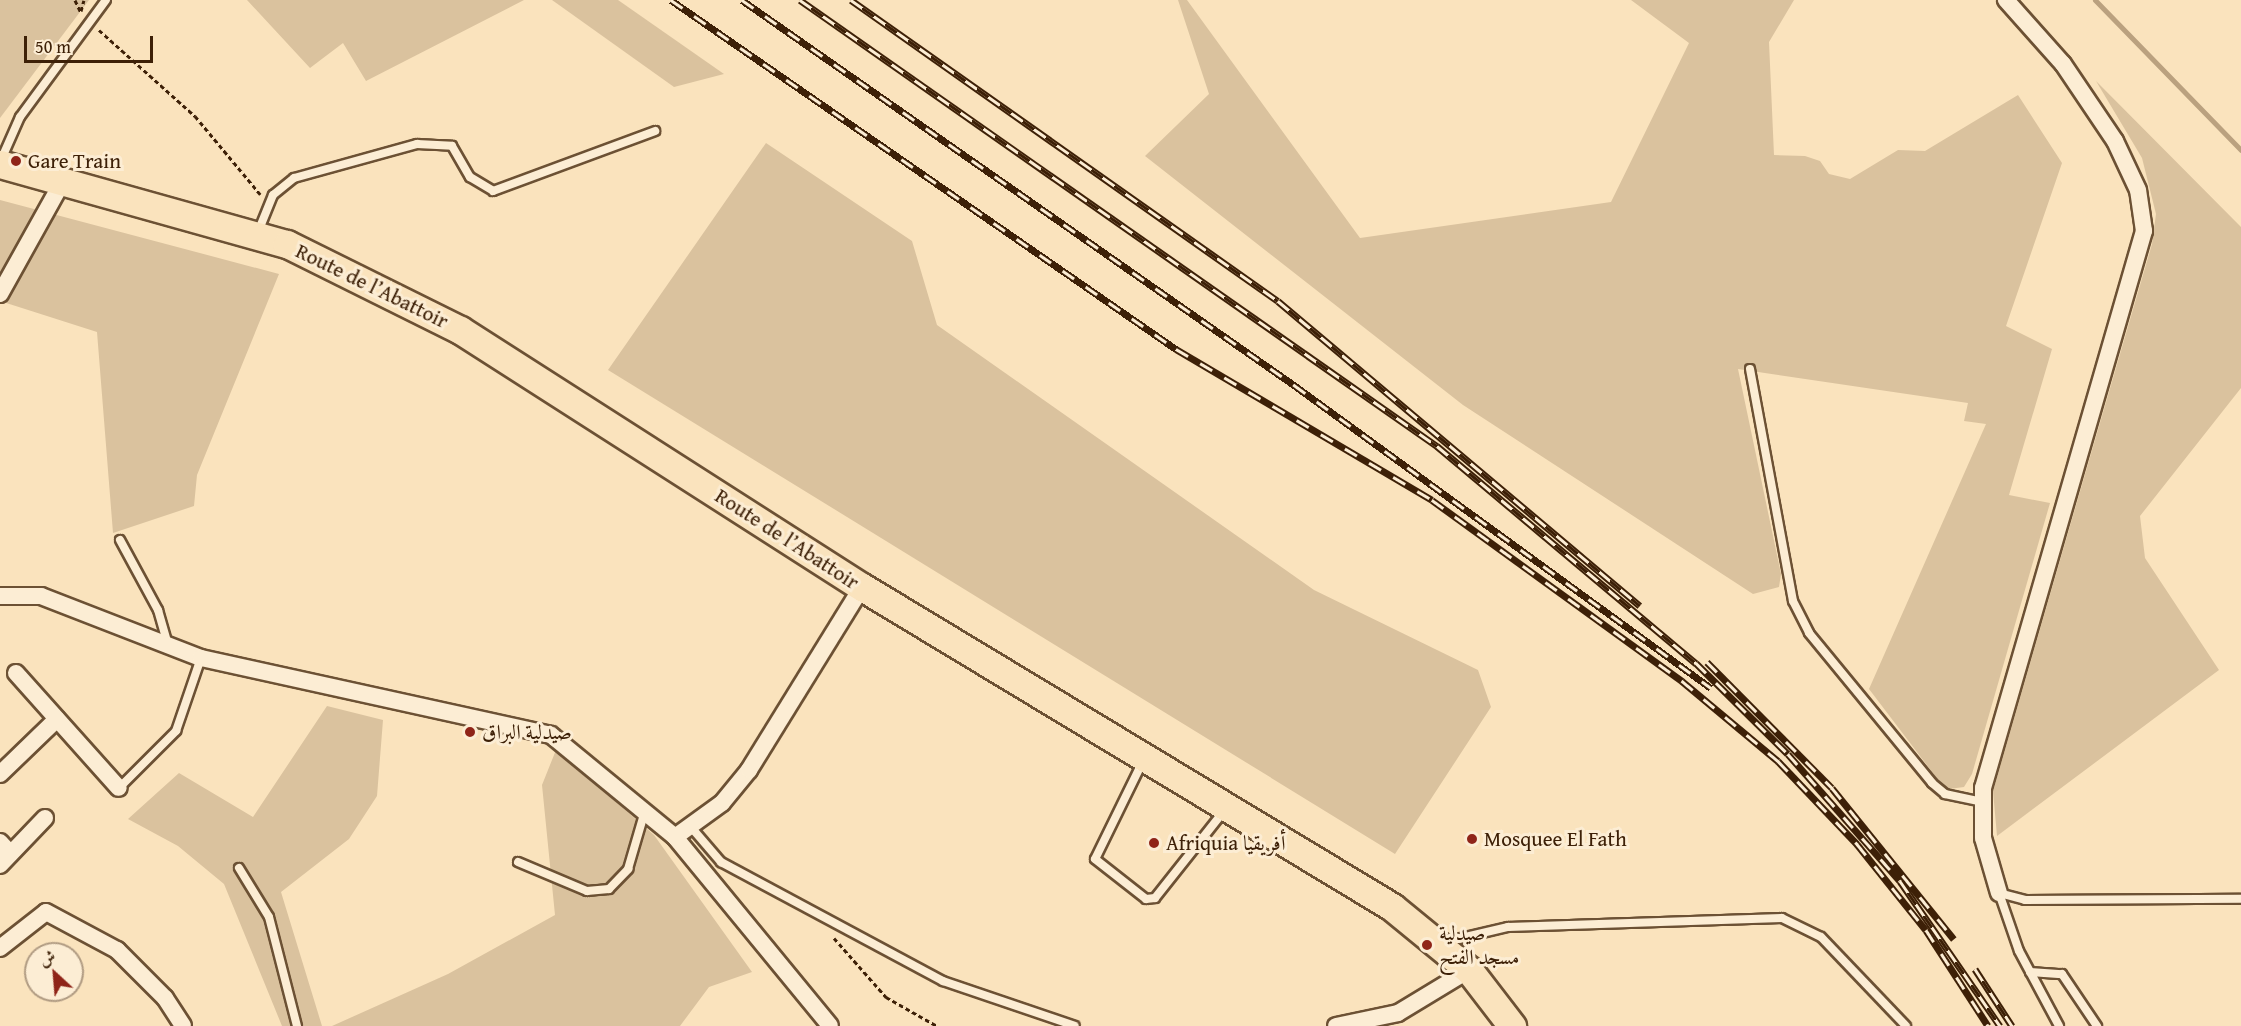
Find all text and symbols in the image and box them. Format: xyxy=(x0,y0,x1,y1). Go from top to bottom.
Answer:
scale bar xyxy=(27,24,156,62)
text: 50 m xyxy=(35,33,71,60)
place label: Gare Train xyxy=(28,148,121,174)
marker: Gare Train xyxy=(9,154,23,168)
street label: Route de l’Abattoir xyxy=(292,238,452,334)
street label: Route de l’Abattoir xyxy=(710,483,864,595)
place label: صيدلية البراق xyxy=(482,719,572,745)
marker: صيدلية البراق xyxy=(463,725,477,739)
place label: Mosquee El Fath xyxy=(1484,826,1627,852)
place label: Afriquia أفريقيا xyxy=(1166,830,1286,856)
marker: Mosquee El Fath xyxy=(1465,832,1479,846)
marker: Afriquia أفريقيا xyxy=(1147,836,1161,850)
place label: صيدلية مسجد الفتح xyxy=(1439,920,1520,970)
marker: صيدلية مسجد الفتح xyxy=(1420,938,1434,952)
north arrow xyxy=(24,942,84,1002)
text: ش xyxy=(35,943,59,972)

